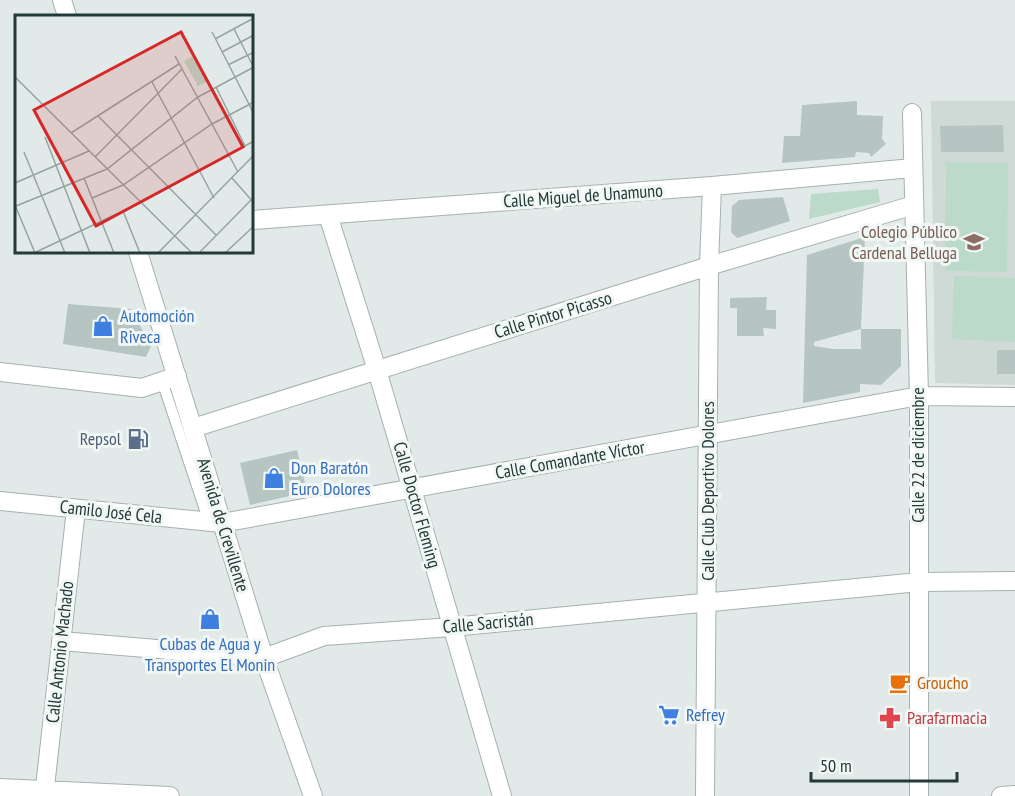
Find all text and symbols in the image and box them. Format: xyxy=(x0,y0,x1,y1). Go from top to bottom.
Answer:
inset map xyxy=(15,15,254,254)
street label: Calle Miguel de Unamuno xyxy=(502,178,664,213)
place label: Colegio Público Cardenal Belluga xyxy=(851,220,957,264)
school or university icon: Colegio Público Cardenal Belluga xyxy=(962,230,986,254)
street label: Calle Pintor Picasso xyxy=(491,286,615,343)
place label: Automoción Riveca xyxy=(120,304,194,348)
shop icon: Automoción Riveca xyxy=(91,314,115,338)
street label: Calle 22 de diciembre xyxy=(906,387,929,523)
street label: Calle Club Deportivo Dolores xyxy=(696,401,719,581)
place label: Repsol xyxy=(80,427,122,450)
fuel station icon: Repsol xyxy=(126,427,150,451)
street label: Calle Comandante Víctor xyxy=(493,435,646,484)
street label: Calle Doctor Fleming xyxy=(388,439,446,571)
street label: Avenida de Crevillente xyxy=(192,455,255,595)
place label: Don Baratón Euro Dolores xyxy=(291,456,371,500)
shop icon: Don Baratón Euro Dolores xyxy=(262,466,286,490)
street label: Camilo José Cela xyxy=(59,495,163,528)
street label: Calle Antonio Machado xyxy=(41,580,78,724)
shop icon: Cubas de Agua y Transportes El Monin xyxy=(198,607,222,631)
street label: Calle Sacristán xyxy=(442,607,534,638)
place label: Cubas de Agua y Transportes El Monin xyxy=(145,632,275,676)
cafe icon: Groucho xyxy=(888,671,912,695)
place label: Groucho xyxy=(917,671,969,694)
supermarket icon: Refrey xyxy=(657,703,681,727)
place label: Refrey xyxy=(686,703,725,726)
pharmacy icon: Parafarmacia xyxy=(878,706,902,730)
place label: Parafarmacia xyxy=(907,706,987,729)
scale bar xyxy=(811,745,956,783)
text: 50 m xyxy=(820,754,852,777)

